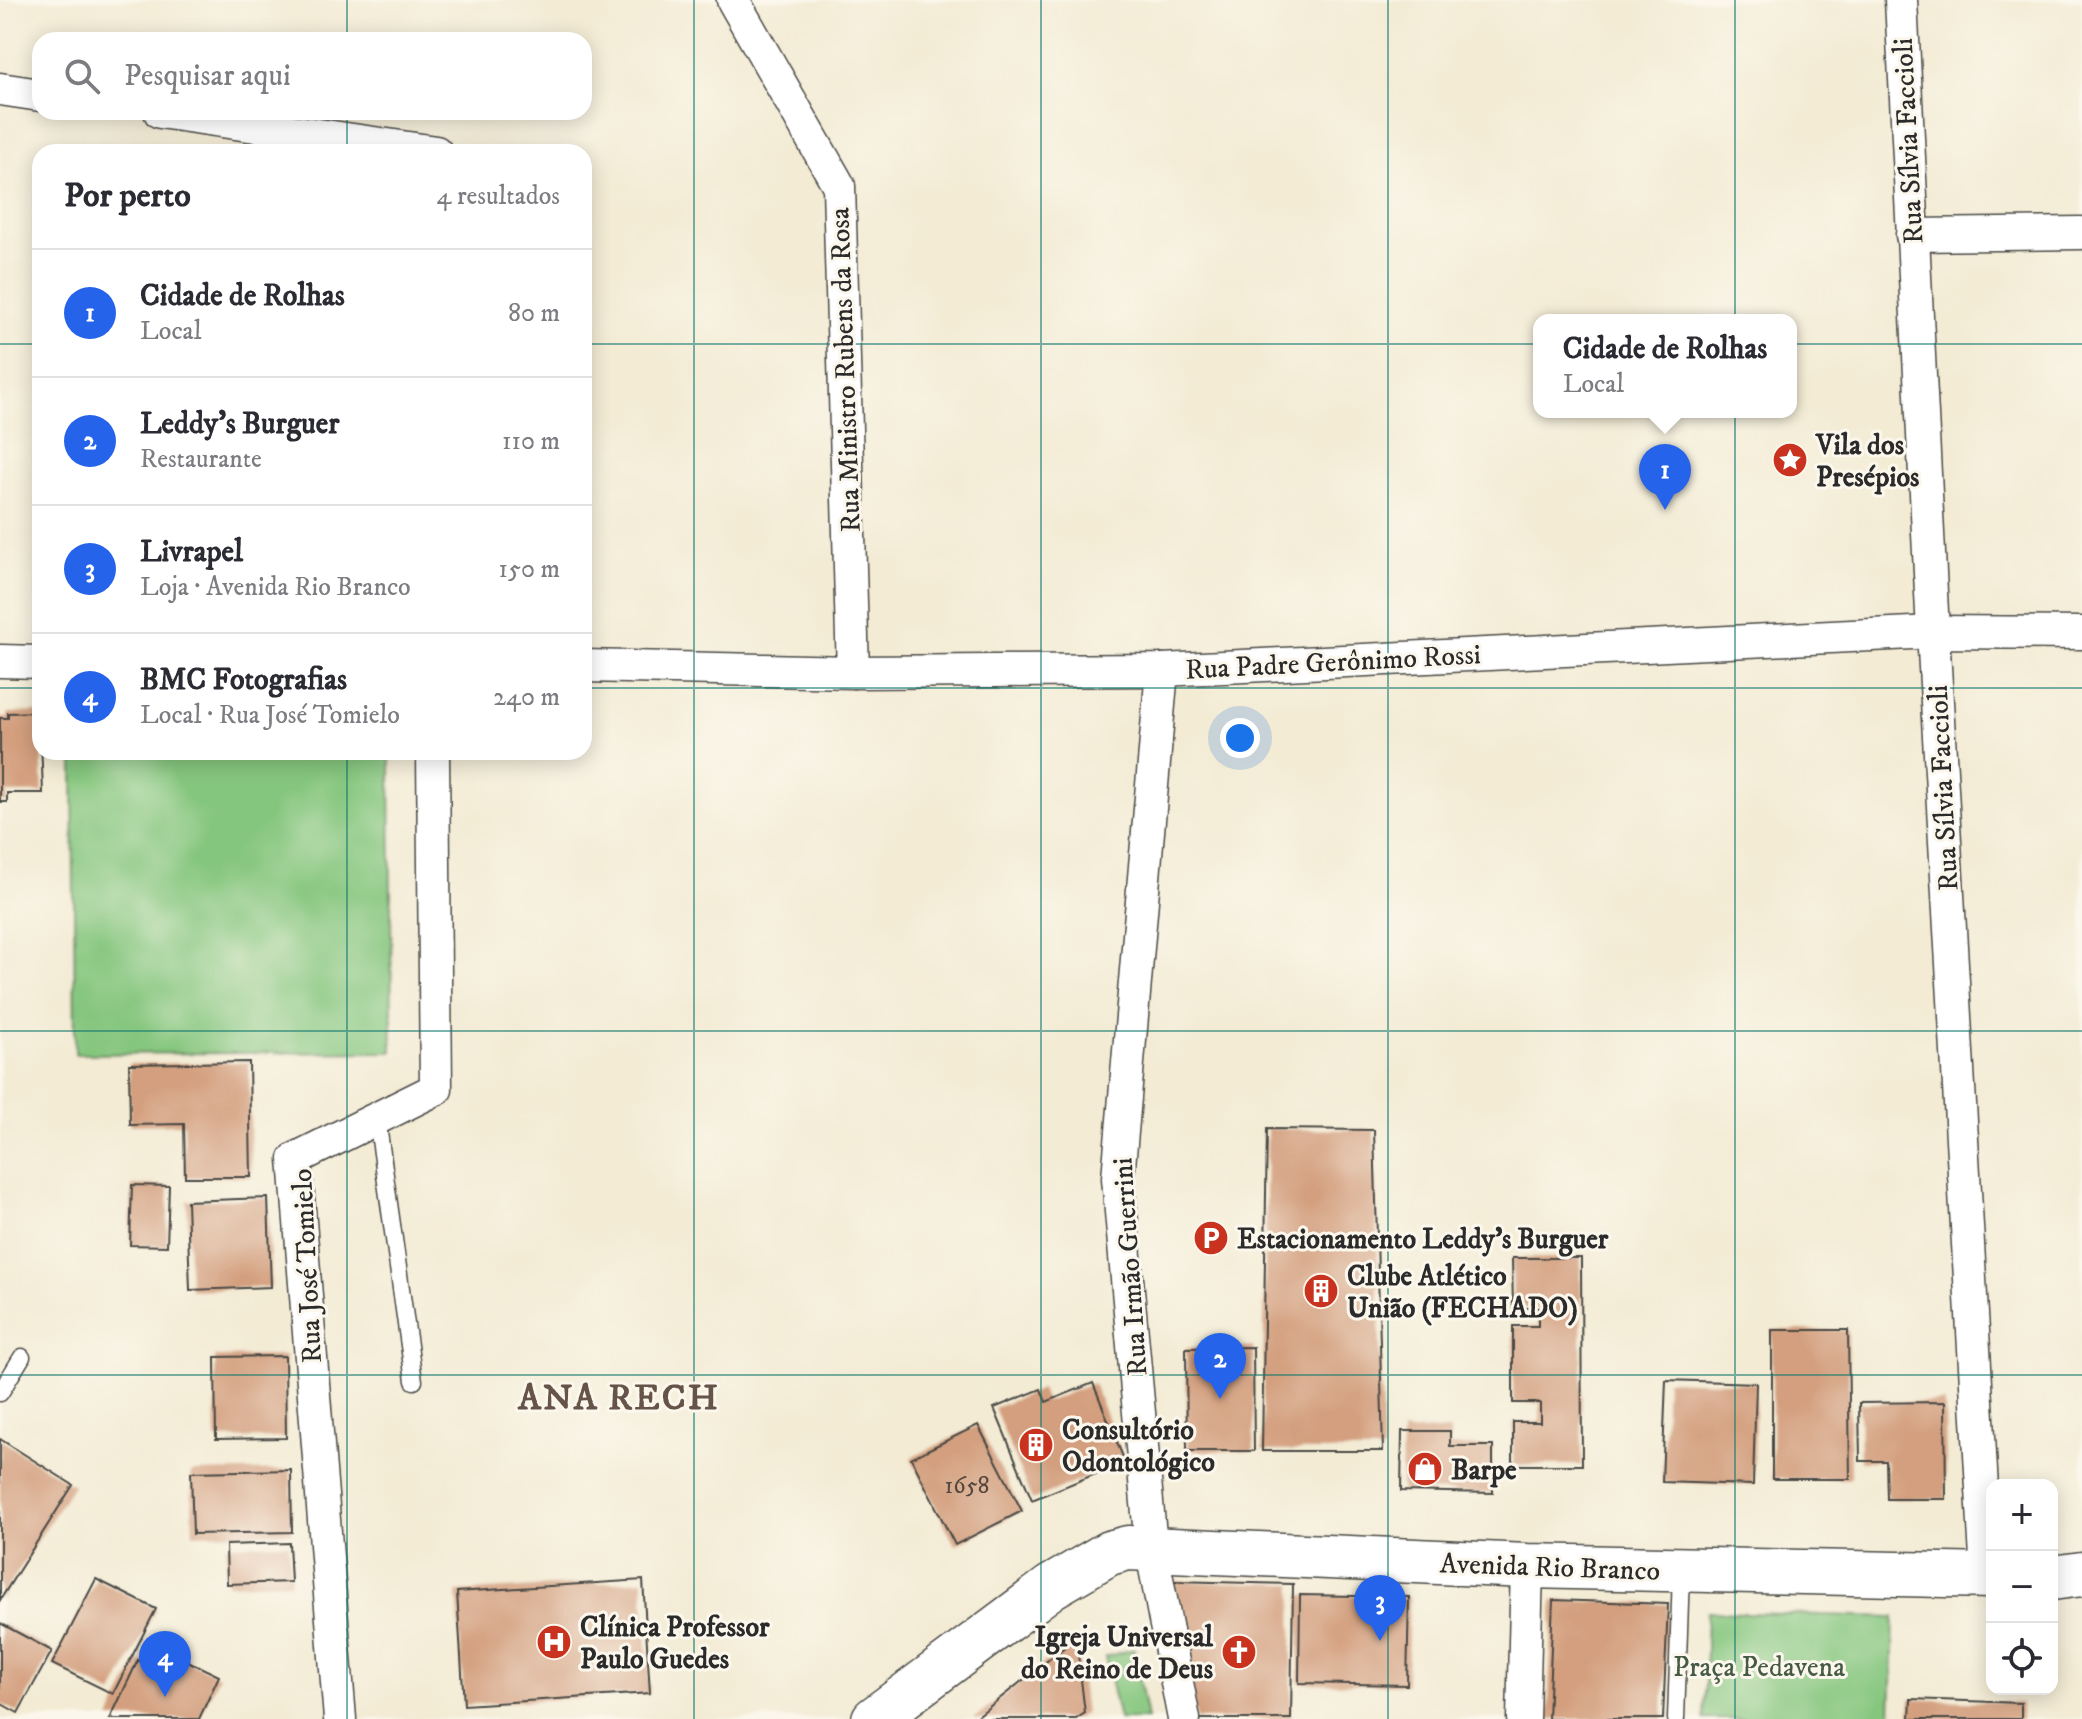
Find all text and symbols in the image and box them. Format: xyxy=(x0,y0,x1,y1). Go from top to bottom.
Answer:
search box xyxy=(32,32,592,120)
street label: Rua Sílvia Faccioli xyxy=(1886,37,1931,245)
icon: search xyxy=(60,54,104,98)
text: Pesquisar aqui xyxy=(124,58,291,95)
text: Por perto xyxy=(64,175,191,217)
text: 4 resultados xyxy=(436,180,560,213)
street label: Rua Ministro Rubens da Rosa xyxy=(822,207,869,533)
text: Cidade de Rolhas xyxy=(140,278,345,315)
text: 1 xyxy=(85,297,95,330)
text: 80 m xyxy=(508,297,560,330)
popup xyxy=(1533,314,1797,418)
text: Local xyxy=(140,315,201,348)
text: Cidade de Rolhas xyxy=(1563,331,1767,368)
text: Local xyxy=(1563,368,1624,401)
text: Leddy's Burguer xyxy=(140,406,339,443)
text: 2 xyxy=(84,425,96,458)
text: 110 m xyxy=(502,425,560,458)
place label: Vila dos Presépios xyxy=(1815,428,1920,495)
place icon: Vila dos Presépios xyxy=(1771,441,1809,479)
text: Restaurante xyxy=(140,443,262,476)
pin: 1 xyxy=(1639,444,1691,510)
text: Livrapel xyxy=(140,534,243,571)
text: 3 xyxy=(85,553,95,586)
text: 150 m xyxy=(499,553,560,586)
text: Loja · Avenida Rio Branco xyxy=(140,571,411,604)
street label: Rua Padre Gerônimo Rossi xyxy=(1184,637,1482,688)
text: BMC Fotografias xyxy=(140,662,347,699)
text: 4 xyxy=(83,681,97,714)
text: 240 m xyxy=(493,681,560,714)
street label: Rua Sílvia Faccioli xyxy=(1921,684,1966,892)
text: Local · Rua José Tomielo xyxy=(140,699,400,732)
your location xyxy=(1220,718,1260,758)
street label: Rua Irmão Guerrini xyxy=(1105,1156,1156,1377)
street label: Rua José Tomielo xyxy=(285,1168,330,1364)
parking icon: Estacionamento Leddy's Burguer xyxy=(1192,1219,1230,1257)
place label: Estacionamento Leddy's Burguer xyxy=(1237,1222,1609,1257)
place label: Clube Atlético União (FECHADO) xyxy=(1347,1259,1578,1326)
building icon: Clube Atlético União (FECHADO) xyxy=(1302,1272,1340,1310)
pin: 2 xyxy=(1194,1333,1246,1399)
district label: ANA RECH xyxy=(517,1376,720,1421)
place label: Consultório Odontológico xyxy=(1062,1413,1215,1480)
building icon: Consultório Odontológico xyxy=(1017,1426,1055,1464)
shop icon: Barpe xyxy=(1406,1450,1444,1488)
place label: Barpe xyxy=(1451,1453,1517,1488)
house number: 1658 xyxy=(944,1471,990,1501)
map controls xyxy=(1986,1479,2058,1695)
button: + xyxy=(1986,1479,2058,1551)
street label: Avenida Rio Branco xyxy=(1439,1546,1661,1589)
button: − xyxy=(1986,1551,2058,1623)
pin: 3 xyxy=(1354,1575,1406,1641)
place label: Clínica Professor Paulo Guedes xyxy=(580,1610,770,1677)
place label: Igreja Universal do Reino de Deus xyxy=(1021,1620,1214,1687)
hospital icon: Clínica Professor Paulo Guedes xyxy=(535,1623,573,1661)
button: locate xyxy=(1986,1623,2058,1695)
pin: 4 xyxy=(139,1631,191,1697)
church icon: Igreja Universal do Reino de Deus xyxy=(1220,1633,1258,1671)
park label: Praça Pedavena xyxy=(1673,1650,1845,1685)

